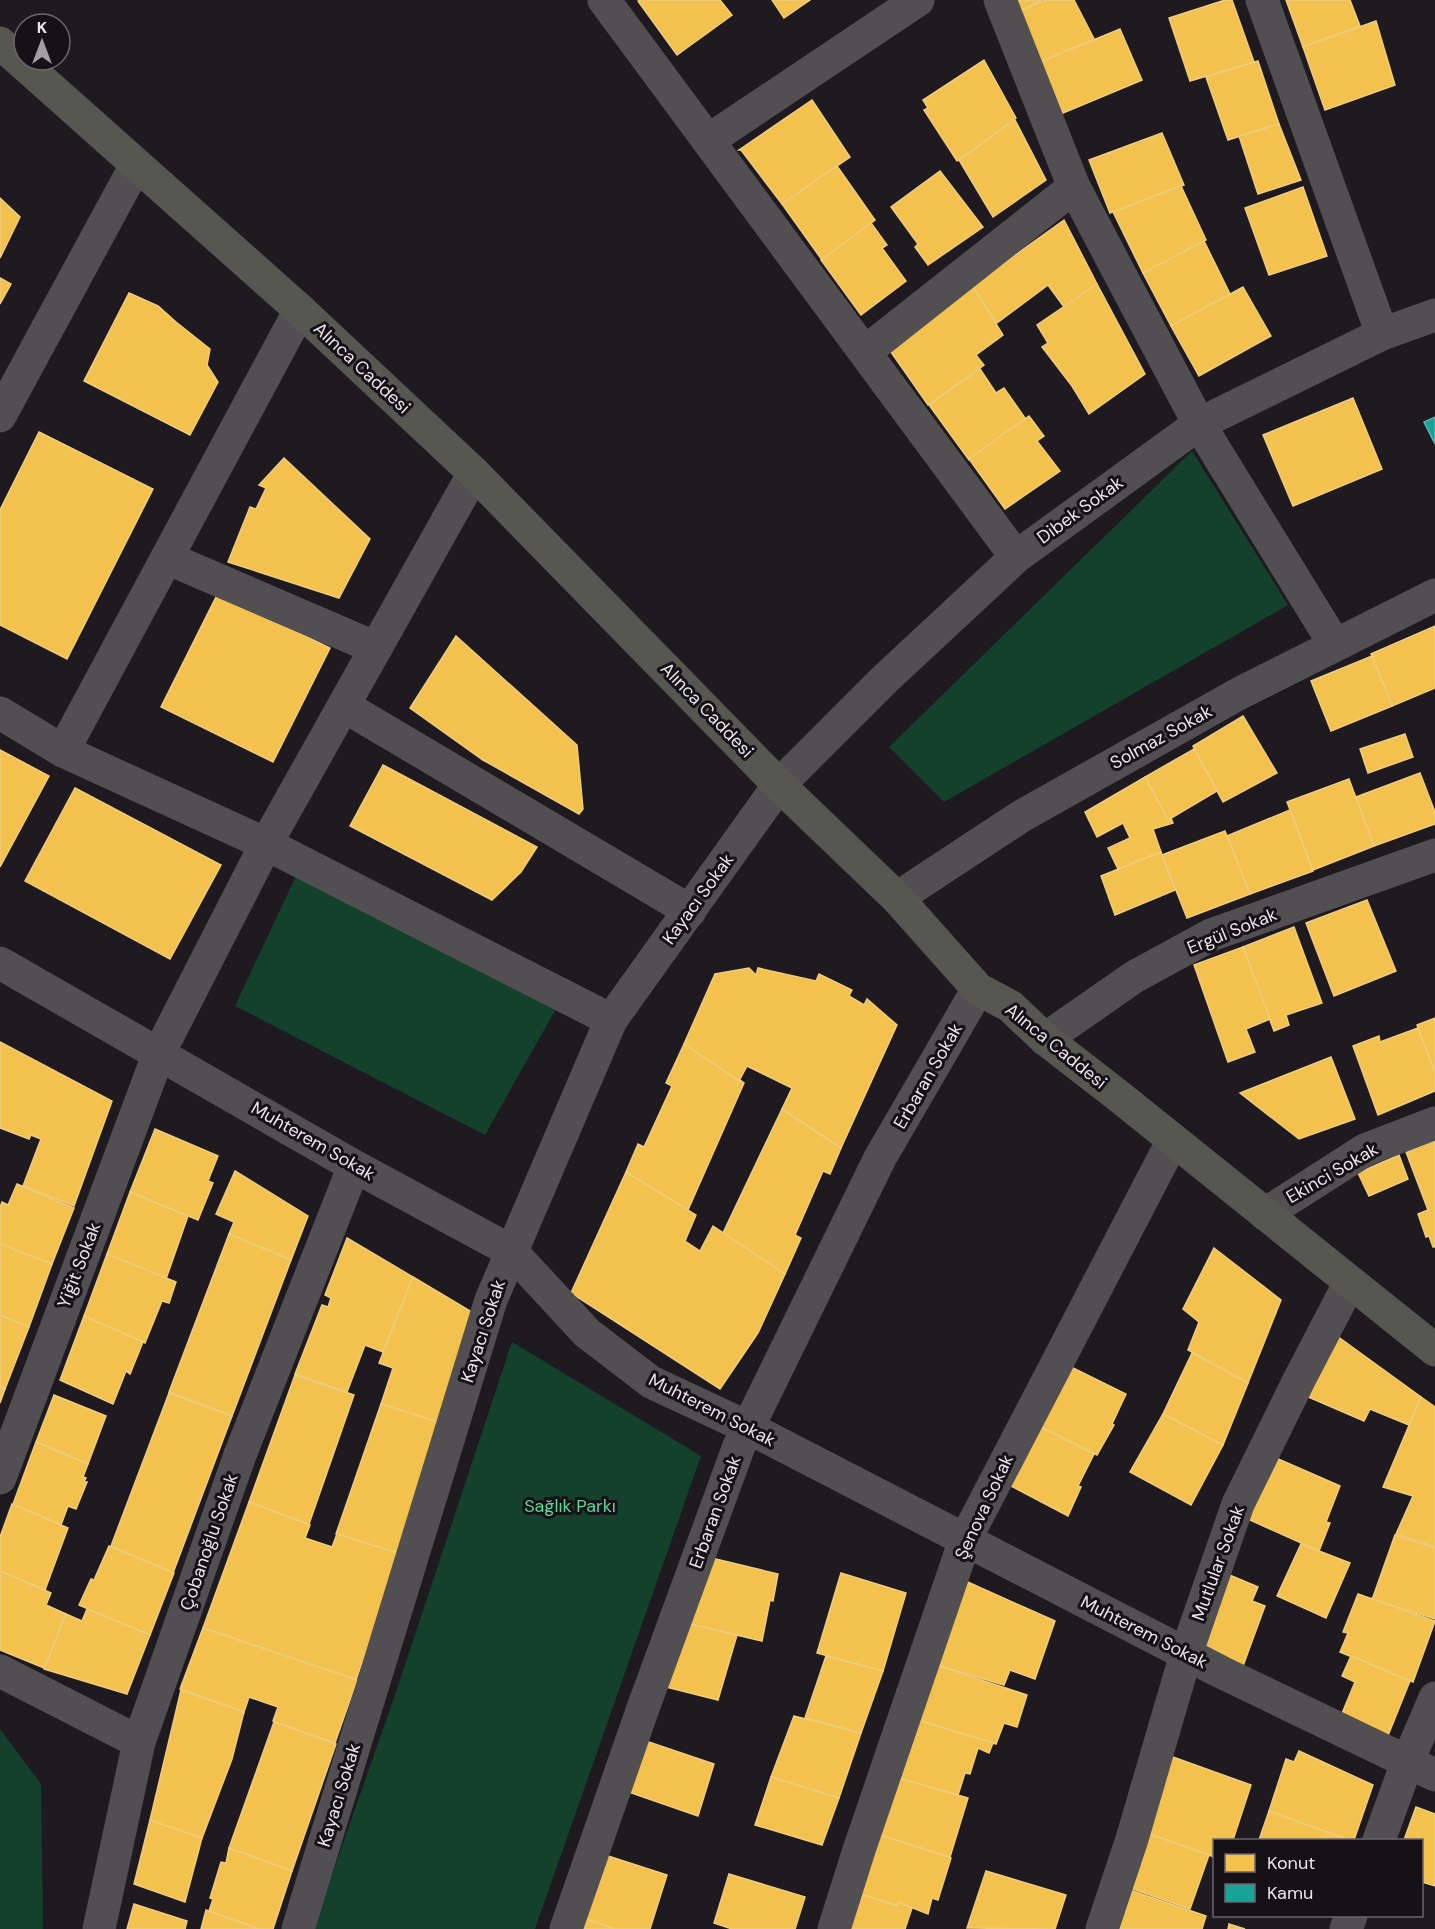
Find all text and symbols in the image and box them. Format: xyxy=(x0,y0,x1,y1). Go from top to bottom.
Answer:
north arrow xyxy=(12,12,72,72)
text: K xyxy=(37,17,48,38)
street label: Alınca Caddesi xyxy=(308,317,416,419)
street label: Dibek Sokak xyxy=(1032,471,1128,549)
street label: Alınca Caddesi xyxy=(655,657,759,763)
street label: Solmaz Sokak xyxy=(1106,699,1216,775)
street label: Kayacı Sokak xyxy=(657,849,739,949)
street label: Ergül Sokak xyxy=(1184,902,1280,960)
street label: Alınca Caddesi xyxy=(1000,998,1112,1094)
street label: Erbaran Sokak xyxy=(888,1019,968,1133)
street label: Muhterem Sokak xyxy=(247,1096,379,1186)
street label: Ekinci Sokak xyxy=(1282,1137,1382,1209)
street label: Yiğit Sokak xyxy=(52,1219,106,1311)
street label: Kayacı Sokak xyxy=(455,1276,511,1386)
street label: Muhterem Sokak xyxy=(645,1368,779,1452)
street label: Şenova Sokak xyxy=(949,1450,1019,1564)
street label: Erbaran Sokak xyxy=(683,1452,747,1572)
street label: Çobanoğlu Sokak xyxy=(174,1470,244,1614)
park label: Sağlık Parkı xyxy=(524,1494,616,1518)
street label: Mutlular Sokak xyxy=(1186,1502,1250,1624)
street label: Muhterem Sokak xyxy=(1077,1590,1211,1674)
street label: Kayacı Sokak xyxy=(312,1740,366,1850)
legend xyxy=(1213,1839,1423,1917)
text: Konut xyxy=(1267,1851,1315,1875)
text: Kamu xyxy=(1267,1881,1313,1905)

